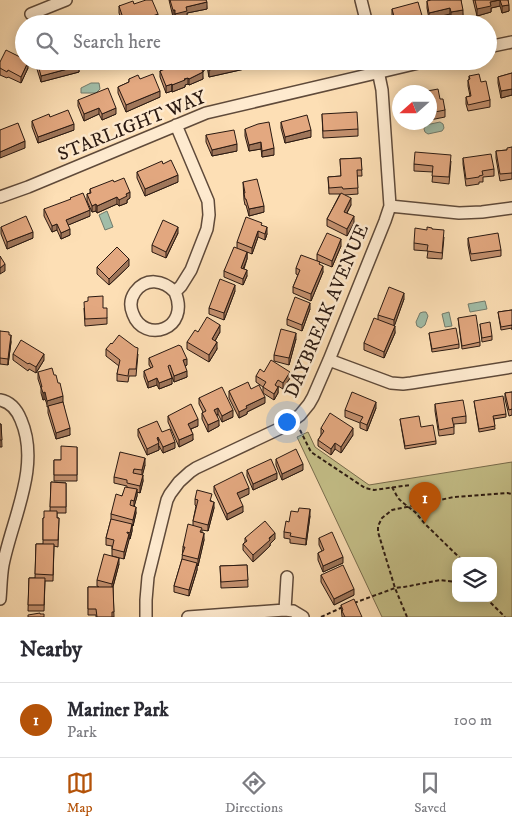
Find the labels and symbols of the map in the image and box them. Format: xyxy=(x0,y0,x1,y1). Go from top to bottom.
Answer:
street label: STARLIGHT WAY xyxy=(54,85,211,166)
north arrow xyxy=(392,85,437,130)
street label: DAYBREAK AVENUE xyxy=(280,221,374,401)
your location xyxy=(274,409,300,435)
pin: 1 xyxy=(409,482,441,523)

